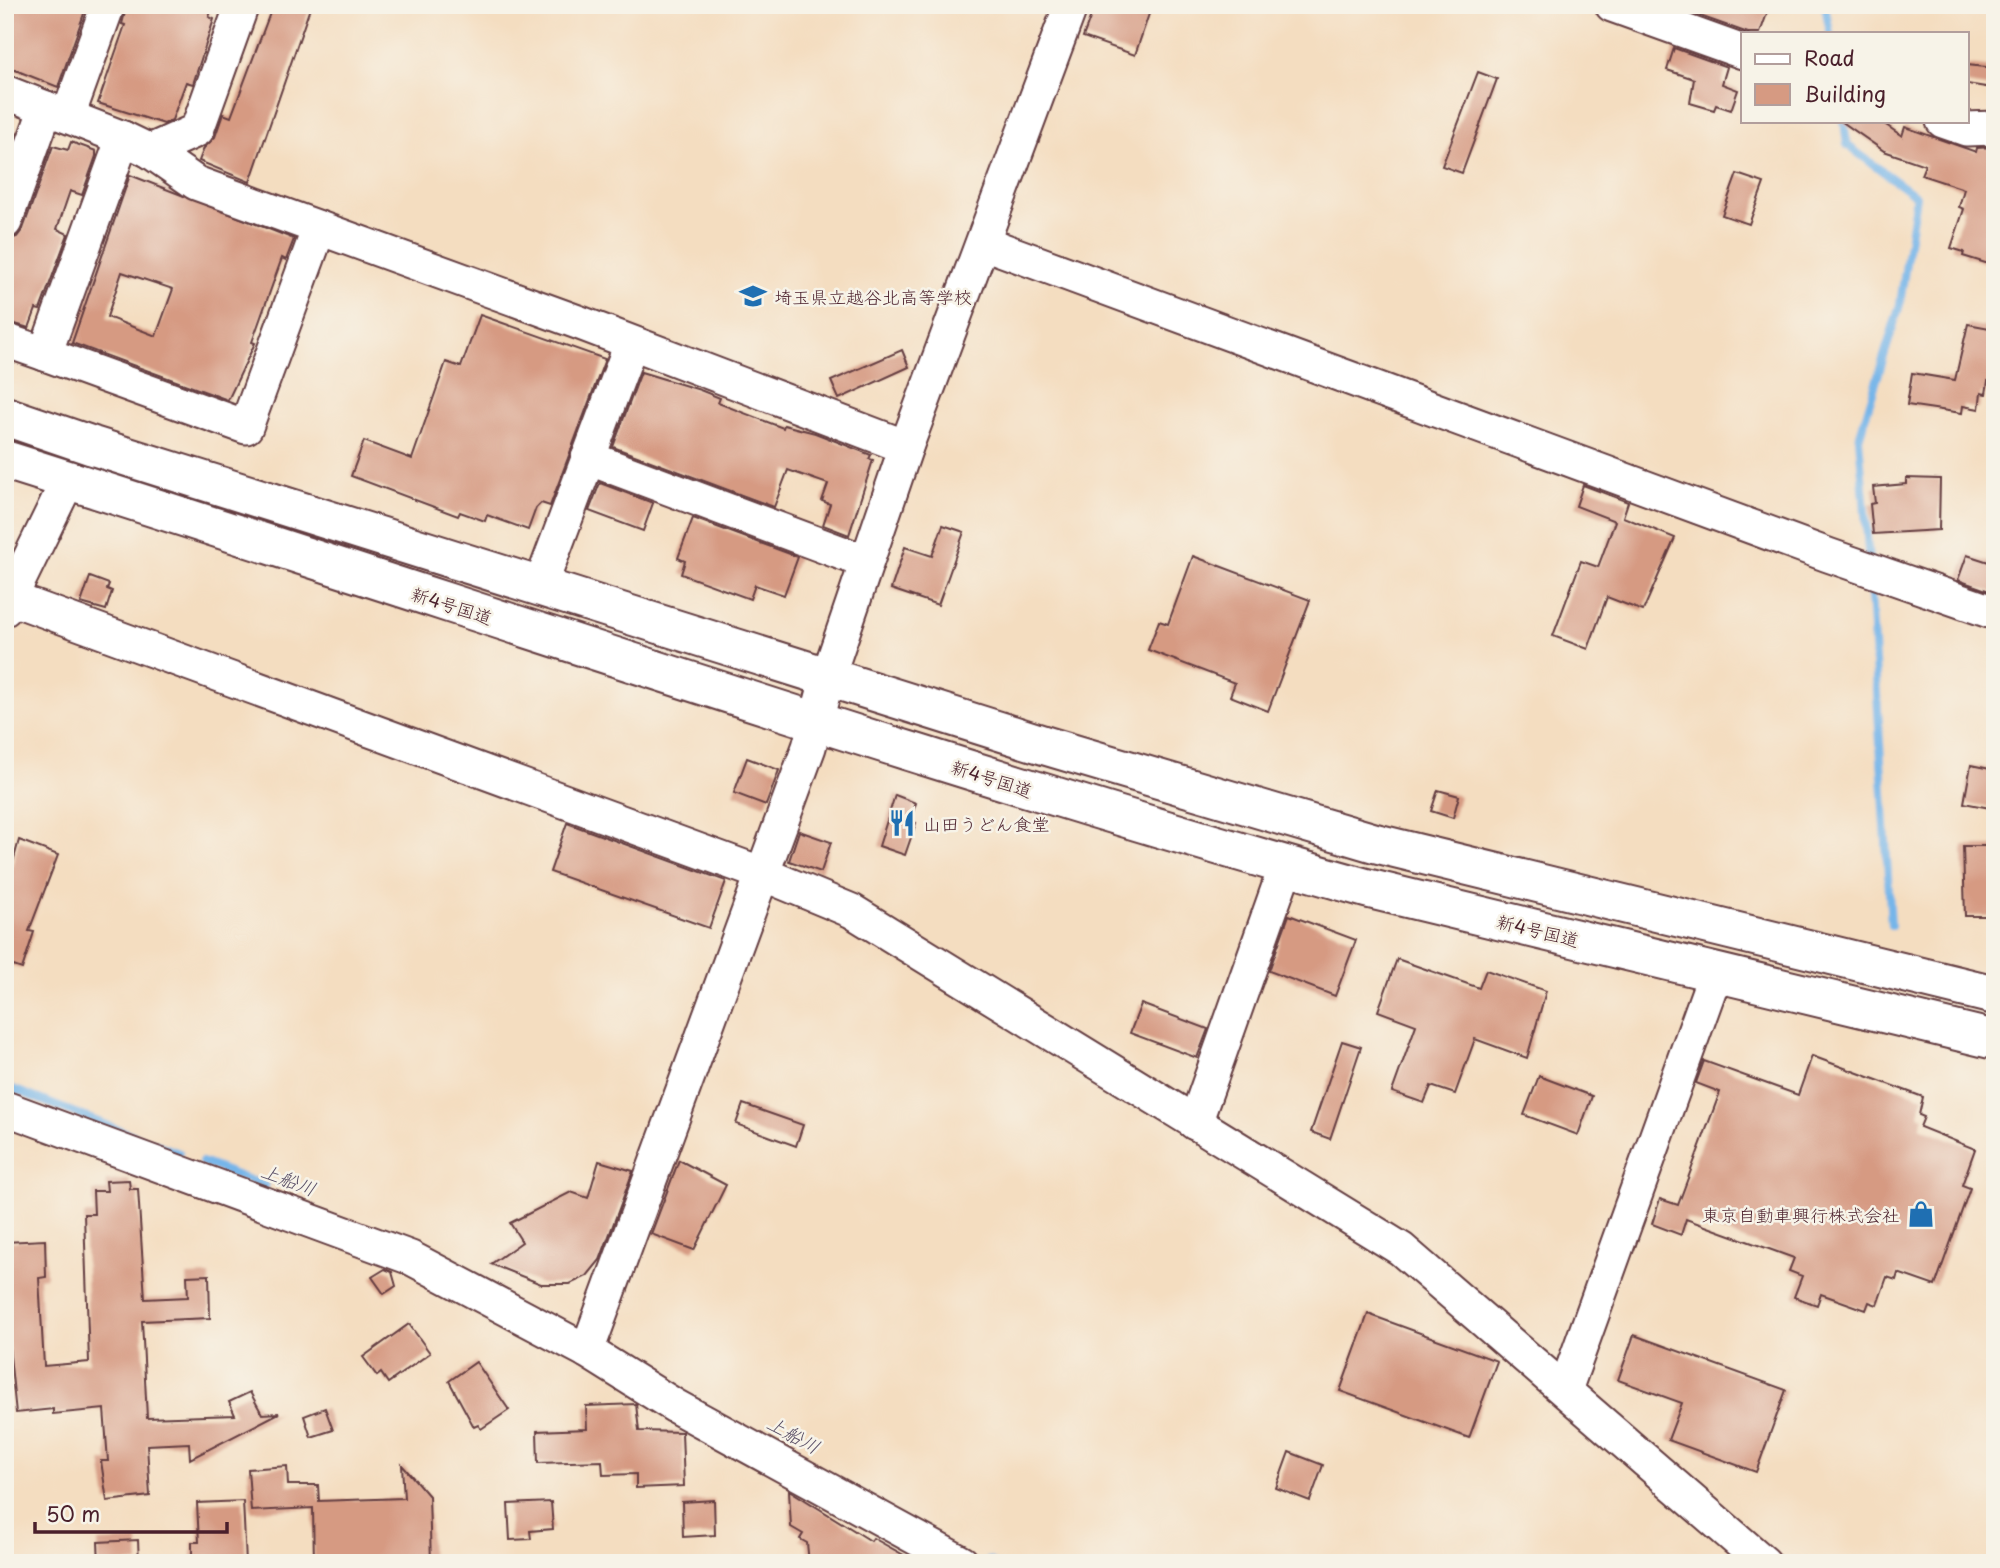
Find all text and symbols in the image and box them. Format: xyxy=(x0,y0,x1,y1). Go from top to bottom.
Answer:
legend xyxy=(1741,32,1968,122)
text: Road xyxy=(1804,41,1855,73)
text: Building xyxy=(1804,77,1886,109)
school or university icon: 埼玉県立越谷北高等学校 xyxy=(738,281,768,311)
place label: 埼玉県立越谷北高等学校 xyxy=(774,283,972,310)
street label: 新4号国道 xyxy=(408,579,496,631)
street label: 新4号国道 xyxy=(948,752,1036,804)
restaurant icon: 山田うどん食堂 xyxy=(887,808,917,838)
place label: 山田うどん食堂 xyxy=(923,810,1049,837)
street label: 新4号国道 xyxy=(1494,907,1582,953)
water label: 上船川 xyxy=(257,1156,321,1202)
shop icon: 東京自動車興行株式会社 xyxy=(1906,1199,1936,1229)
place label: 東京自動車興行株式会社 xyxy=(1702,1201,1900,1228)
water label: 上船川 xyxy=(762,1408,826,1460)
scale bar xyxy=(35,1491,228,1535)
text: 50 m xyxy=(46,1497,100,1529)

